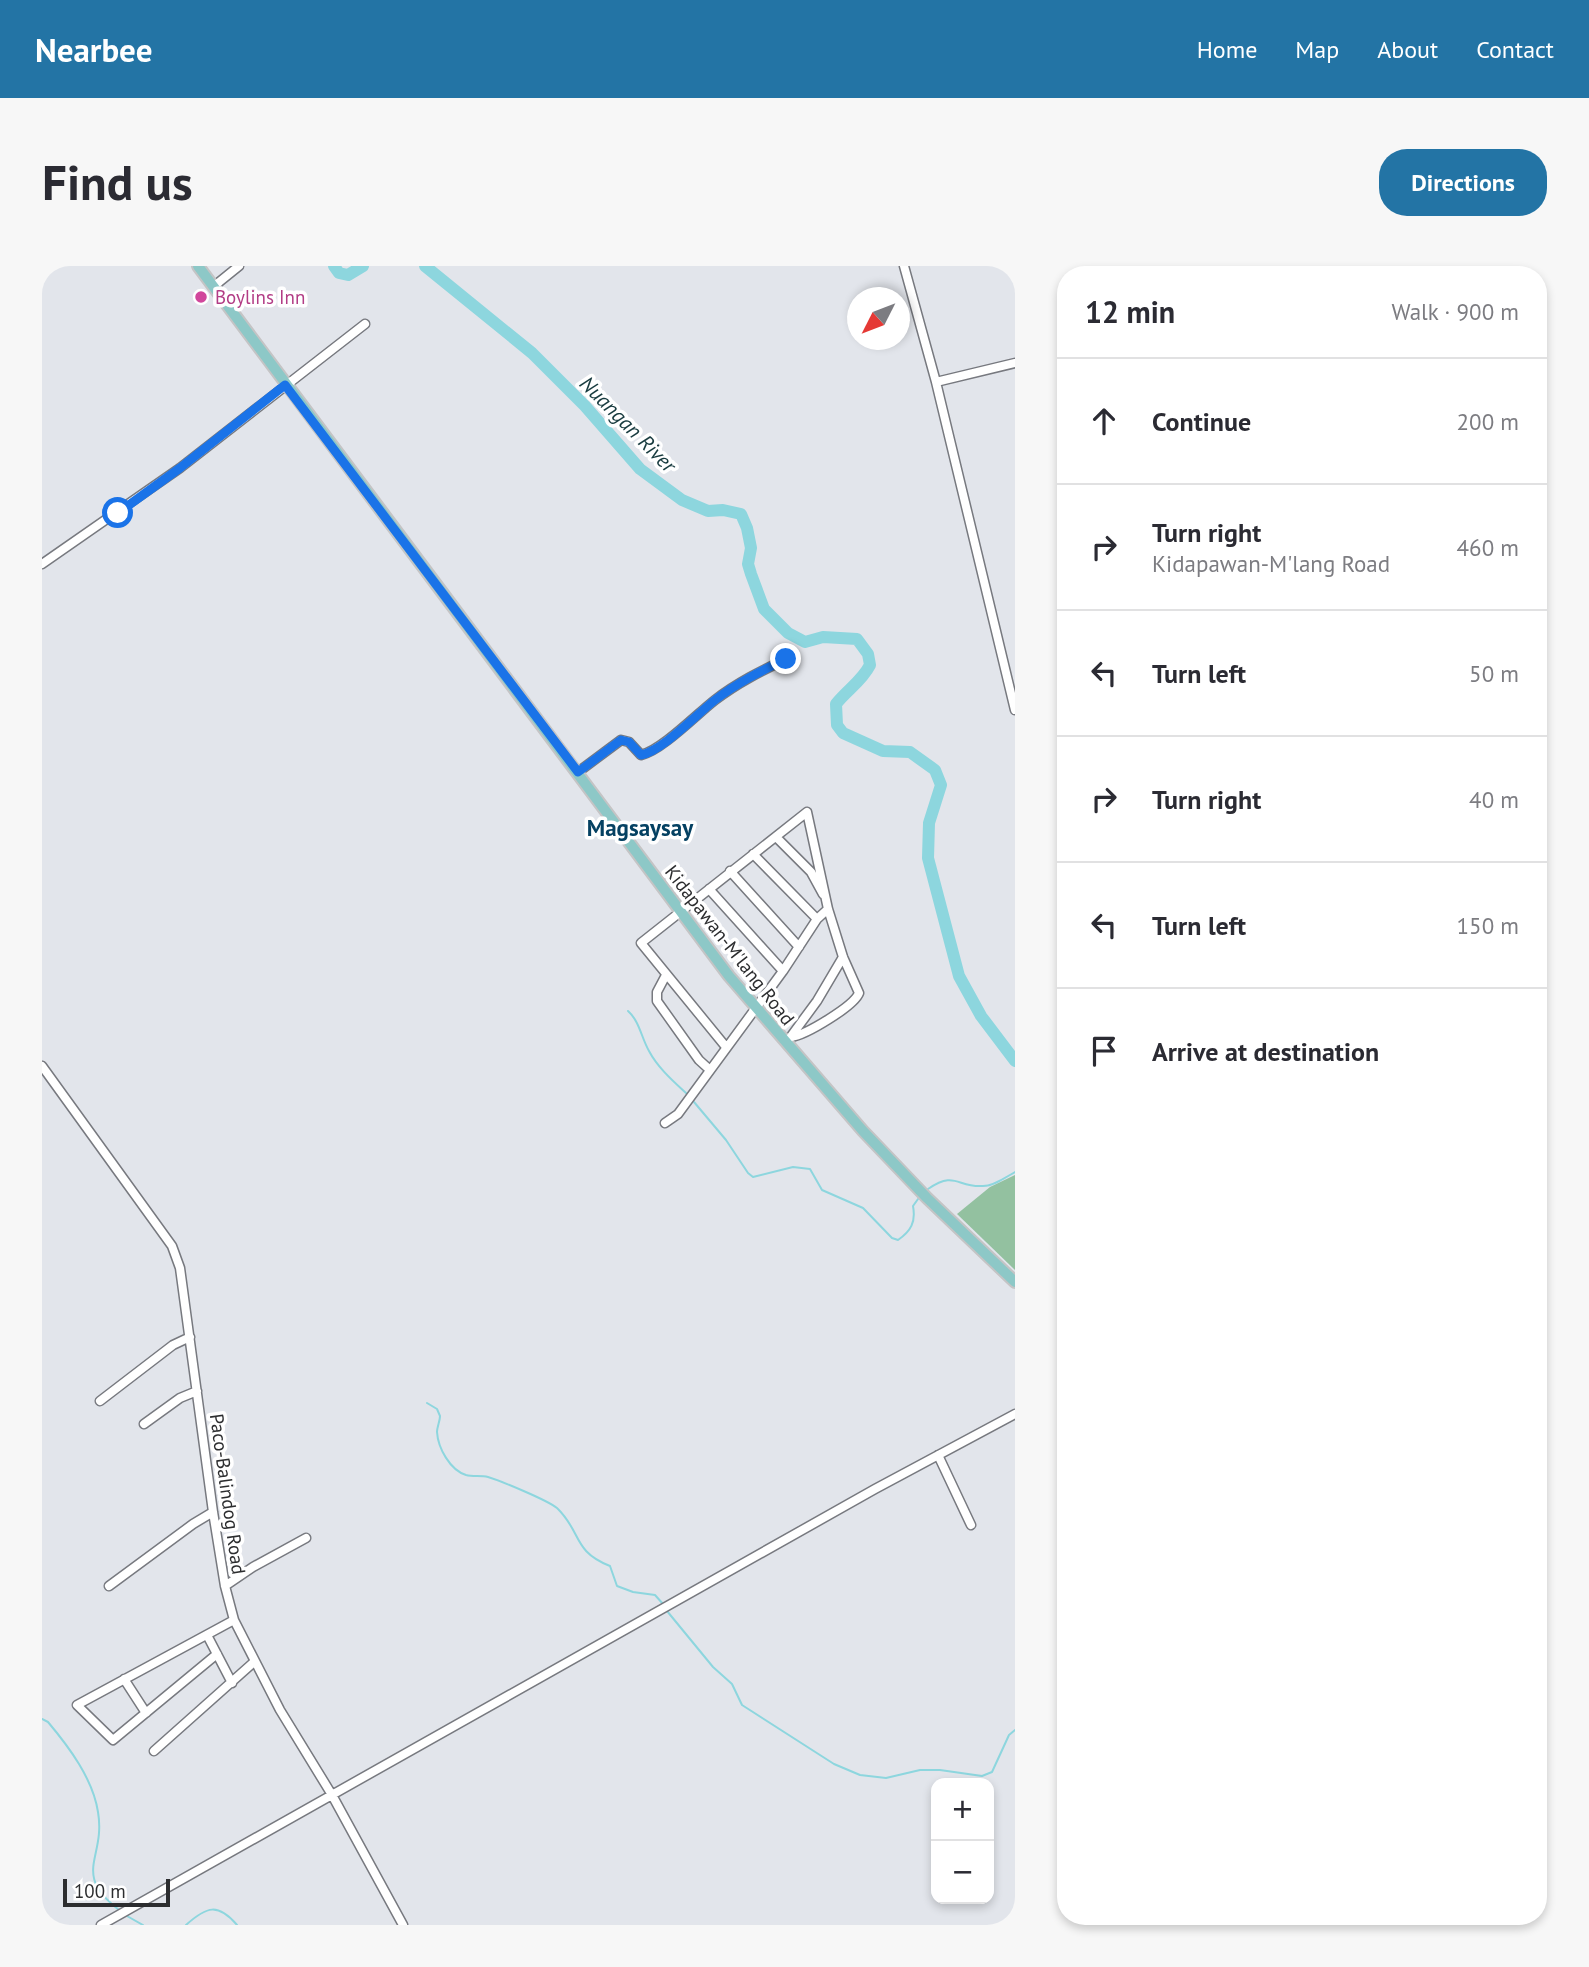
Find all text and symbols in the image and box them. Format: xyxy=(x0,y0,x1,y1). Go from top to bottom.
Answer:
text: Nearbee xyxy=(35,28,152,71)
text: Home xyxy=(1197,34,1257,65)
text: Map xyxy=(1295,34,1339,65)
text: About xyxy=(1377,34,1438,65)
text: Contact xyxy=(1476,34,1554,65)
button: Directions xyxy=(1379,149,1547,216)
text: Find us xyxy=(42,150,193,214)
place label: Boylins Inn xyxy=(215,285,305,309)
north arrow xyxy=(847,287,910,350)
marker: Boylins Inn xyxy=(193,289,209,305)
text: 12 min xyxy=(1085,292,1175,331)
text: Walk · 900 m xyxy=(1392,297,1519,326)
water label: Nuangan River xyxy=(574,370,683,479)
icon: ahead xyxy=(1085,402,1123,440)
text: Continue xyxy=(1152,405,1251,438)
text: 200 m xyxy=(1457,407,1519,436)
route start xyxy=(102,497,133,528)
text: Turn right xyxy=(1152,516,1261,549)
icon: right xyxy=(1085,528,1123,566)
text: 460 m xyxy=(1457,533,1519,562)
text: Kidapawan-M'lang Road xyxy=(1152,549,1390,578)
route end xyxy=(770,643,801,674)
icon: left xyxy=(1085,654,1123,692)
text: Turn left xyxy=(1152,657,1246,690)
text: 50 m xyxy=(1469,659,1519,688)
icon: right xyxy=(1085,780,1123,818)
text: Turn right xyxy=(1152,783,1261,816)
text: 40 m xyxy=(1469,785,1519,814)
district label: Magsaysay xyxy=(587,813,694,842)
street label: Kidapawan-M'lang Road xyxy=(660,860,800,1030)
icon: left xyxy=(1085,906,1123,944)
text: Turn left xyxy=(1152,909,1246,942)
text: 150 m xyxy=(1457,911,1519,940)
icon: arrive xyxy=(1085,1032,1123,1070)
text: Arrive at destination xyxy=(1152,1035,1379,1068)
street label: Paco-Balindog Road xyxy=(205,1412,251,1576)
map controls xyxy=(931,1778,994,1904)
button: + xyxy=(931,1778,994,1841)
button: − xyxy=(931,1841,994,1904)
scale bar xyxy=(63,1876,170,1908)
text: 100 m xyxy=(74,1879,126,1903)

